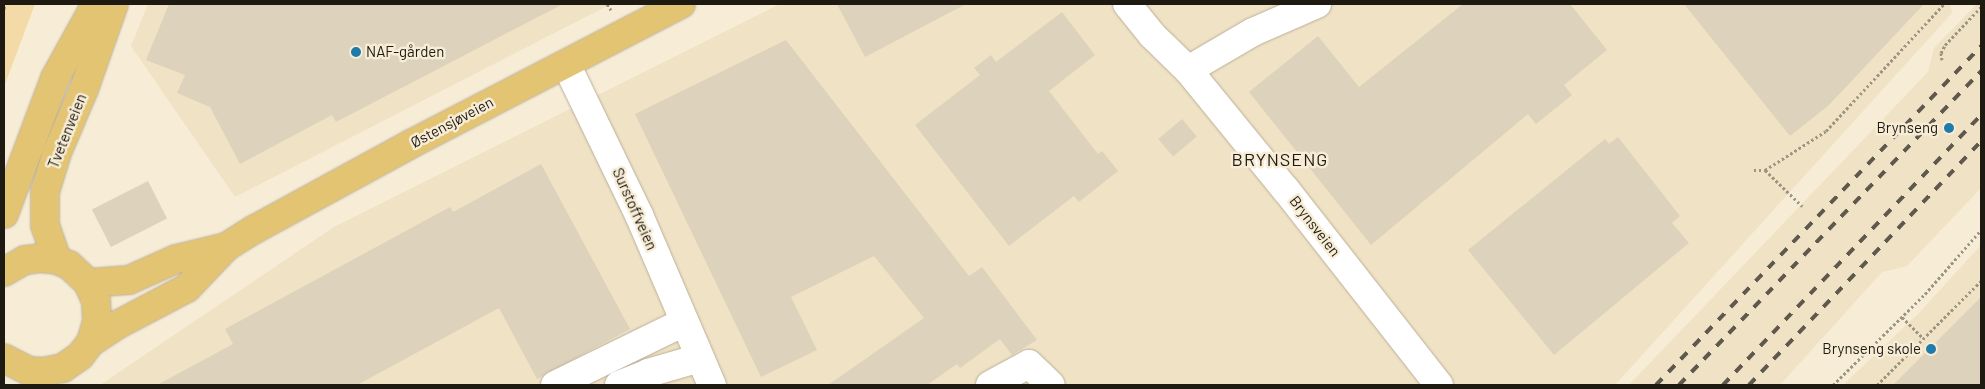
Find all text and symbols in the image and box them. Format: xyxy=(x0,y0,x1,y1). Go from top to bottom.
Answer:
place label: NAF-gården xyxy=(366,43,444,61)
marker: NAF-gården xyxy=(350,46,362,58)
street label: Tvetenveien xyxy=(44,91,90,171)
street label: Østensjøveien xyxy=(408,93,496,151)
place label: Brynseng xyxy=(1876,119,1938,137)
marker: Brynseng xyxy=(1942,121,1956,135)
district label: BRYNSENG xyxy=(1231,148,1329,170)
street label: Surstoffveien xyxy=(609,165,661,253)
street label: Brynsveien xyxy=(1286,192,1344,260)
place label: Brynseng skole xyxy=(1822,340,1921,358)
marker: Brynseng skole xyxy=(1925,343,1937,355)

